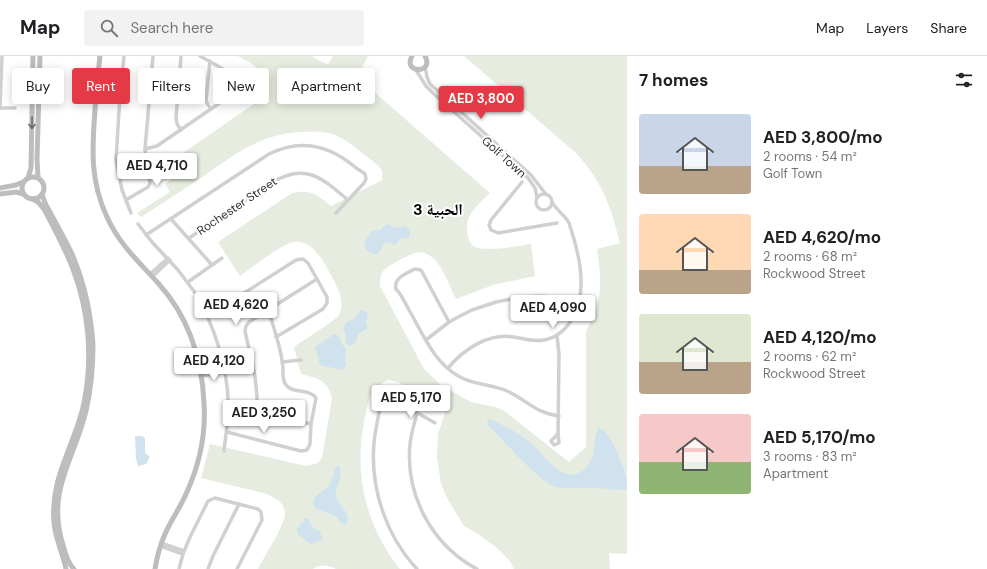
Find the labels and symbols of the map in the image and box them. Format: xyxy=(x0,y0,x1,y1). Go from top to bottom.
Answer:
pin: AED 3,800 xyxy=(435,86,527,120)
one-way arrow xyxy=(28,116,36,129)
street label: Golf Town xyxy=(478,133,530,181)
pin: AED 4,710 xyxy=(111,153,203,187)
street label: Rochester Street xyxy=(194,173,280,239)
district label: الحبية 3 xyxy=(413,199,463,220)
pin: AED 4,620 xyxy=(190,292,282,326)
pin: AED 4,090 xyxy=(507,295,599,329)
pin: AED 4,120 xyxy=(168,348,260,382)
pin: AED 5,170 xyxy=(365,385,457,419)
pin: AED 3,250 xyxy=(218,400,310,434)

